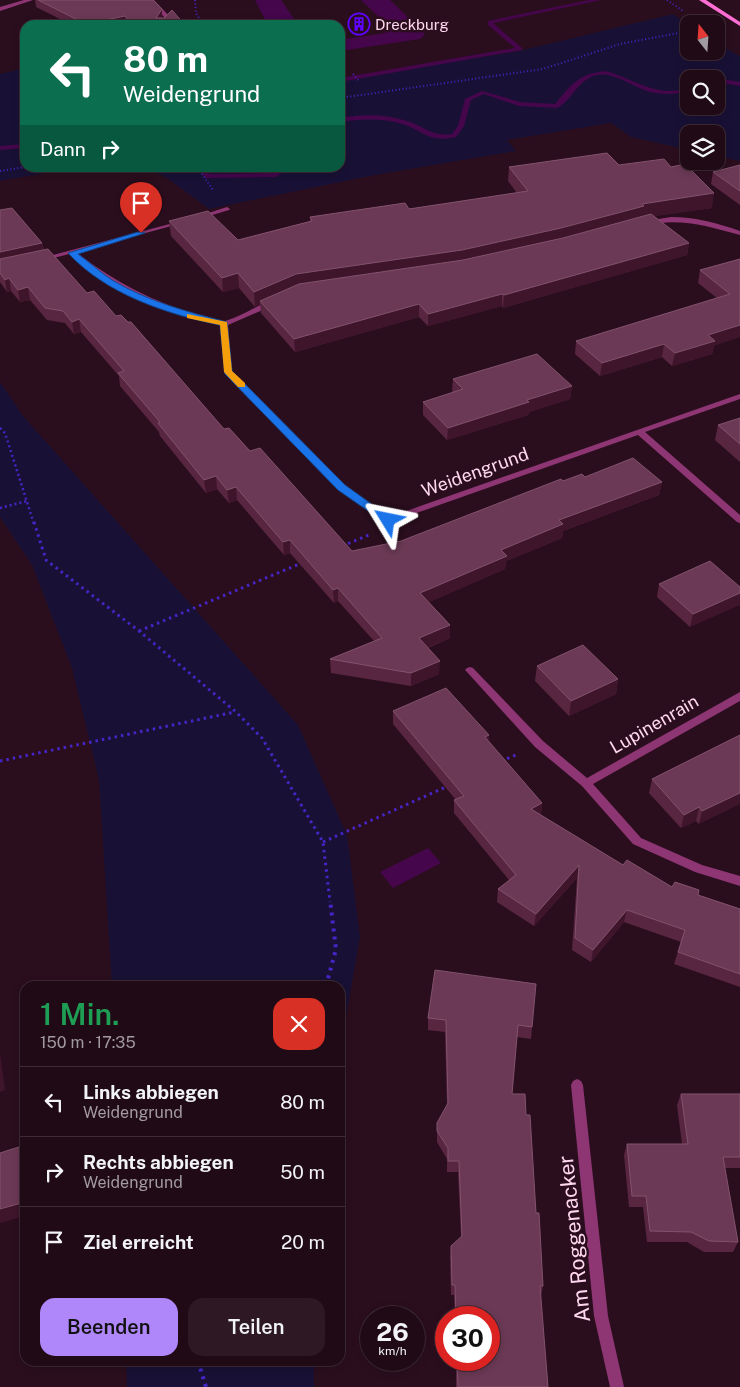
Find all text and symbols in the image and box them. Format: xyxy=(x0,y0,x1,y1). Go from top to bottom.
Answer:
building icon: Dreckburg xyxy=(347,12,371,36)
north arrow xyxy=(680,15,725,60)
map controls xyxy=(680,15,725,170)
place label: Dreckburg xyxy=(375,16,449,33)
text: 80 m xyxy=(123,39,208,80)
icon: left xyxy=(40,40,105,105)
button: search xyxy=(680,70,725,115)
text: Weidengrund xyxy=(123,81,260,107)
button: layers xyxy=(680,125,725,170)
icon: right xyxy=(96,135,124,163)
text: Dann xyxy=(40,138,86,160)
pin xyxy=(120,182,162,233)
icon: arrive xyxy=(127,189,155,217)
street label: Weidengrund xyxy=(419,443,531,501)
position arrow xyxy=(361,493,413,545)
street label: Lupinenrain xyxy=(606,690,702,758)
text: 1 Min. xyxy=(40,996,120,1032)
button: close xyxy=(273,998,325,1050)
text: 150 m · 17:35 xyxy=(40,1033,136,1052)
text: Links abbiegen xyxy=(83,1081,219,1103)
icon: left xyxy=(40,1088,68,1116)
text: 80 m xyxy=(280,1091,325,1113)
text: Weidengrund xyxy=(83,1103,183,1122)
text: Rechts abbiegen xyxy=(83,1151,234,1173)
street label: Am Roggenacker xyxy=(553,1154,595,1324)
icon: right xyxy=(40,1158,68,1186)
text: 50 m xyxy=(280,1161,325,1183)
text: Weidengrund xyxy=(83,1173,183,1192)
icon: arrive xyxy=(40,1228,68,1256)
text: Ziel erreicht xyxy=(83,1231,194,1253)
text: 20 m xyxy=(281,1231,325,1253)
button: Beenden xyxy=(40,1298,178,1356)
button: Teilen xyxy=(188,1298,325,1356)
speed limit sign: 30 xyxy=(435,1306,500,1371)
text: 26 xyxy=(376,1317,409,1347)
text: km/h xyxy=(378,1344,407,1358)

